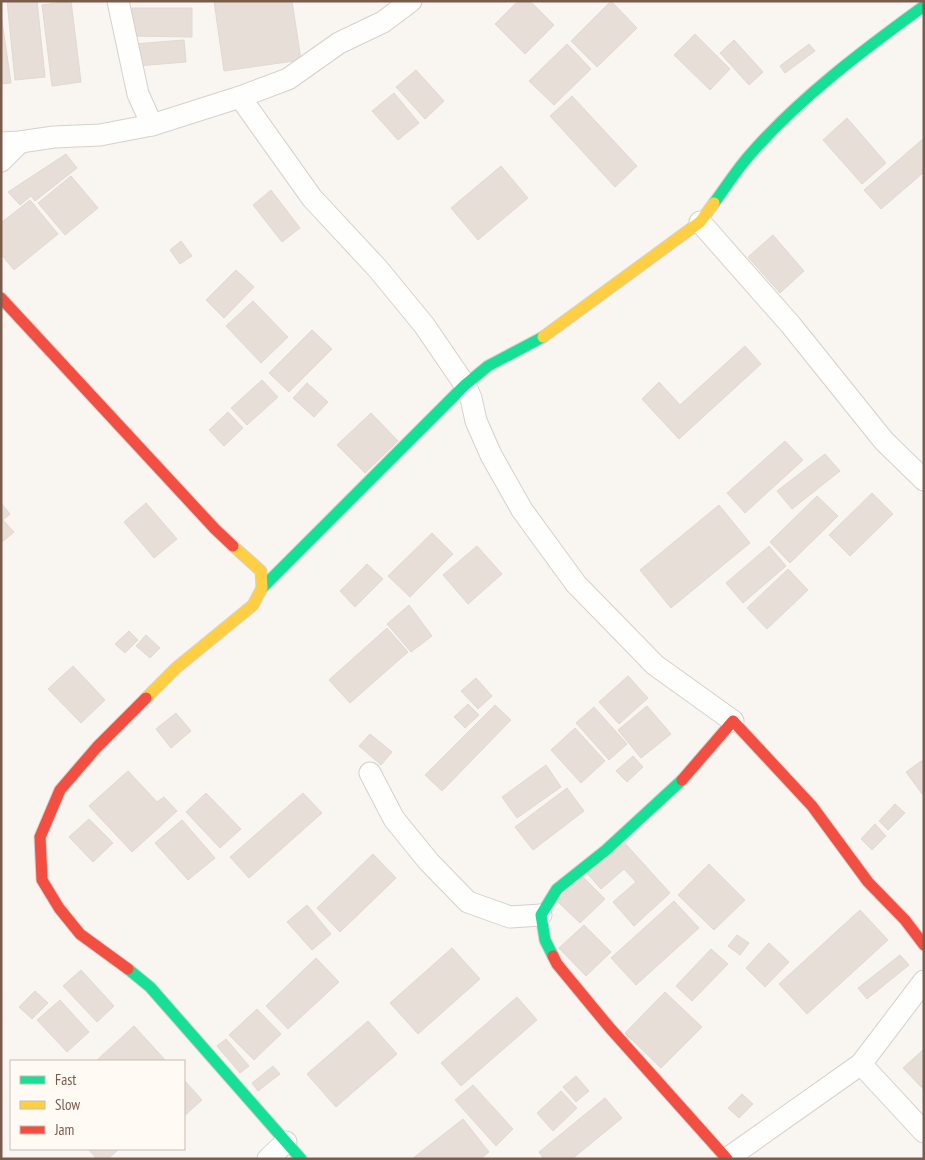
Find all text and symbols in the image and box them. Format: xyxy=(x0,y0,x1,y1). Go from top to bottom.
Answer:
legend xyxy=(10,1060,185,1150)
text: Fast xyxy=(55,1070,76,1089)
text: Slow xyxy=(55,1095,80,1114)
text: Jam xyxy=(54,1120,74,1139)

